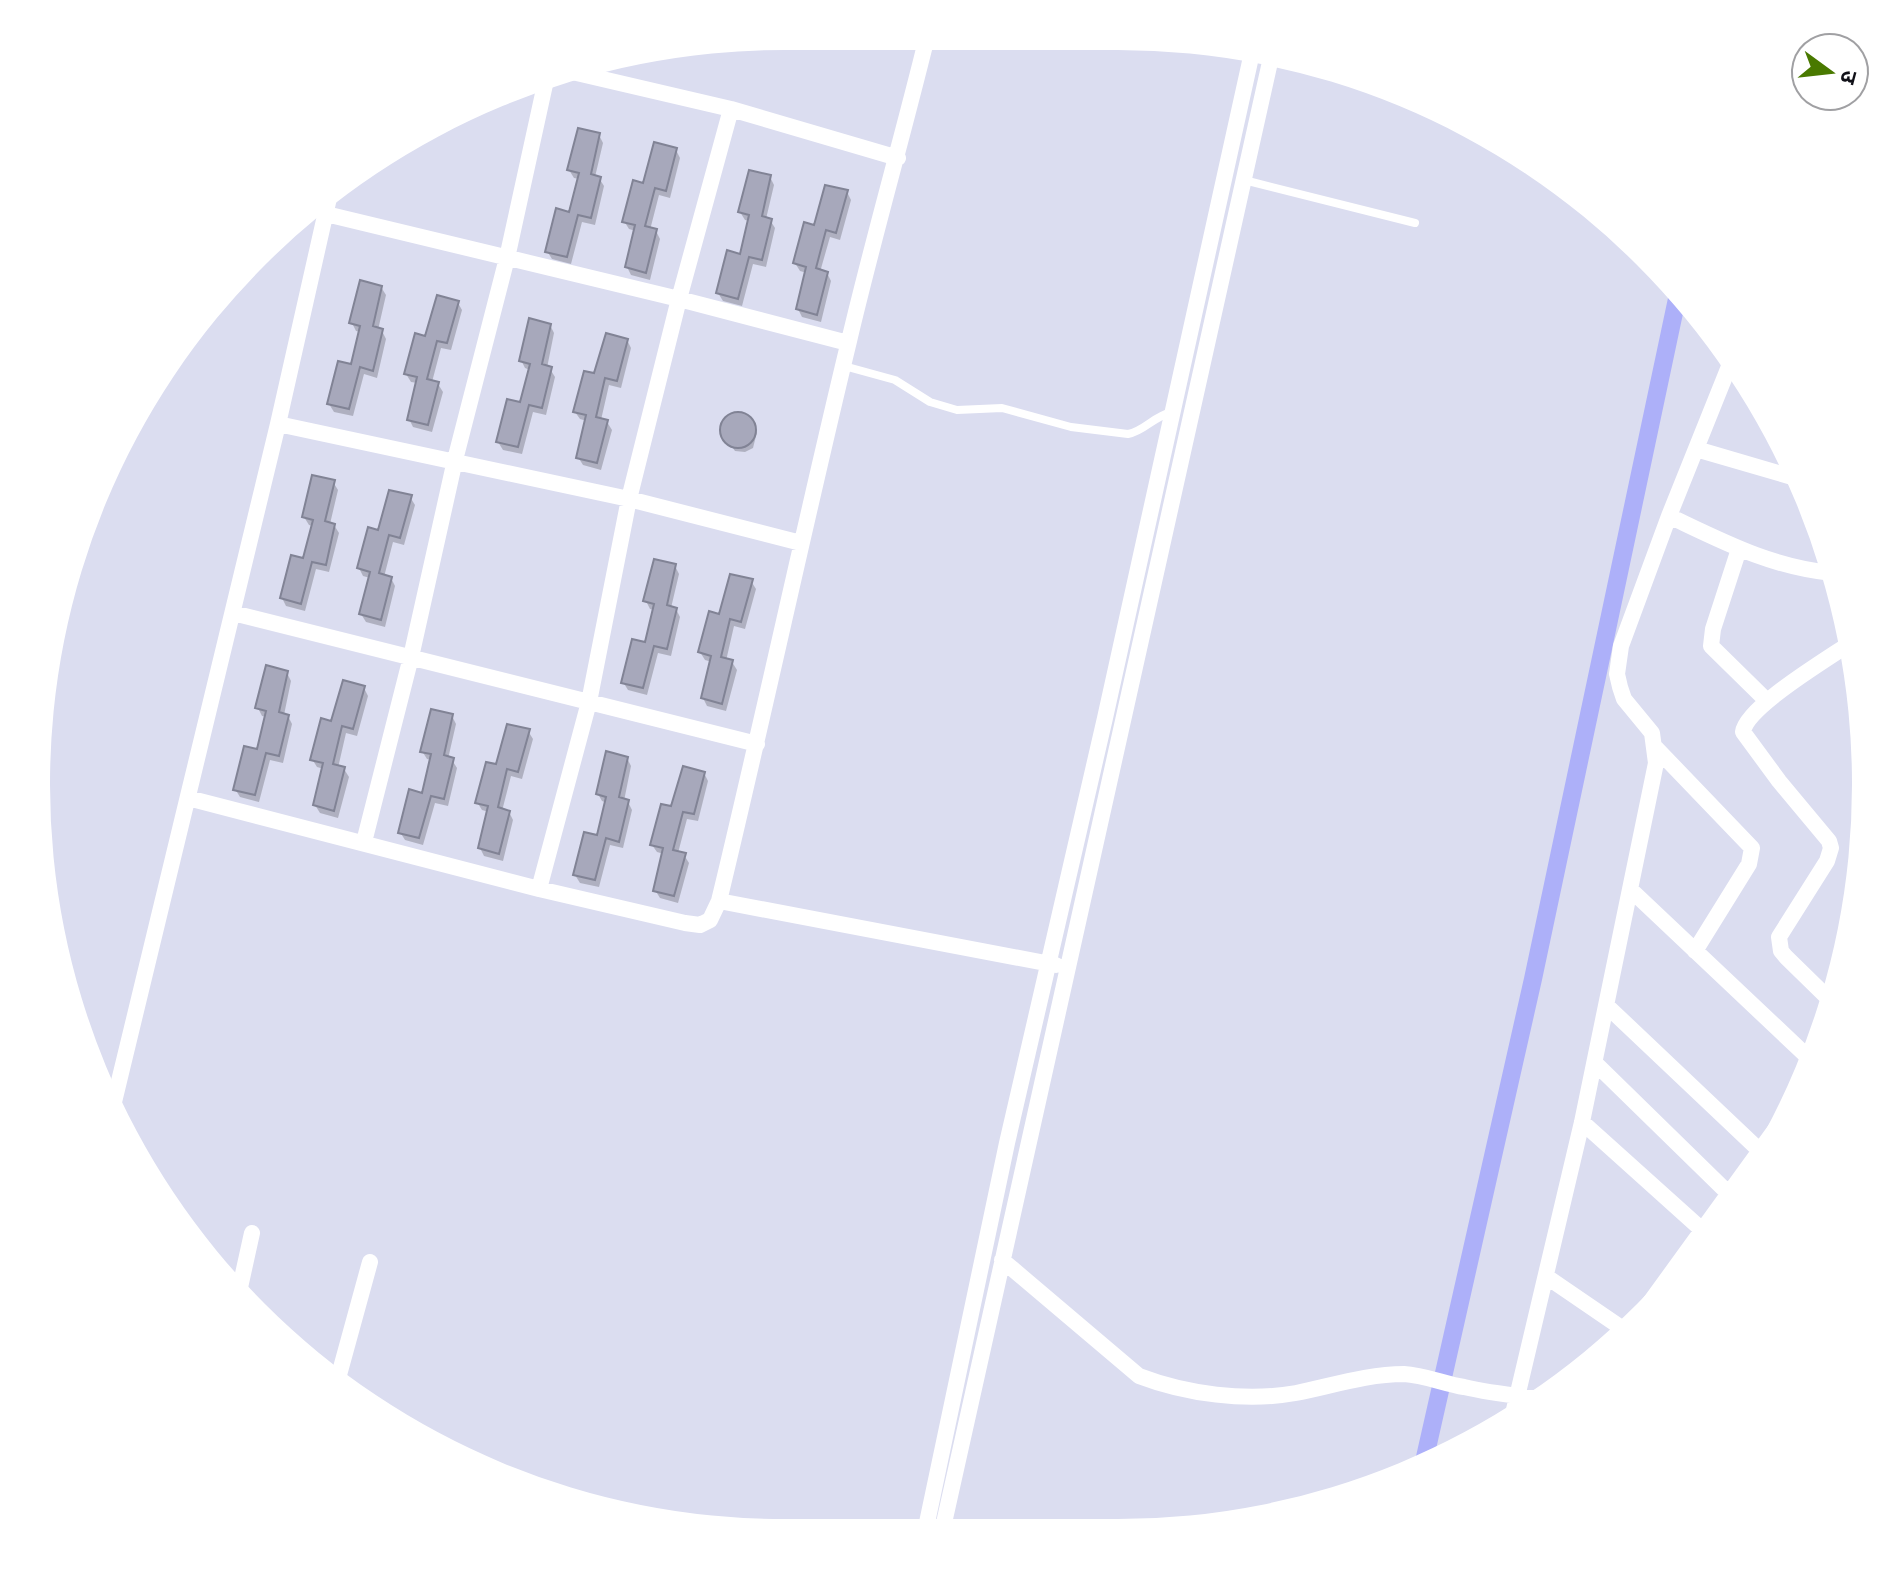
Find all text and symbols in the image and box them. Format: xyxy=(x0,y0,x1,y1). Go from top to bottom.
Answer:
north arrow xyxy=(1790,32,1870,112)
text: उ xyxy=(1834,67,1864,88)

